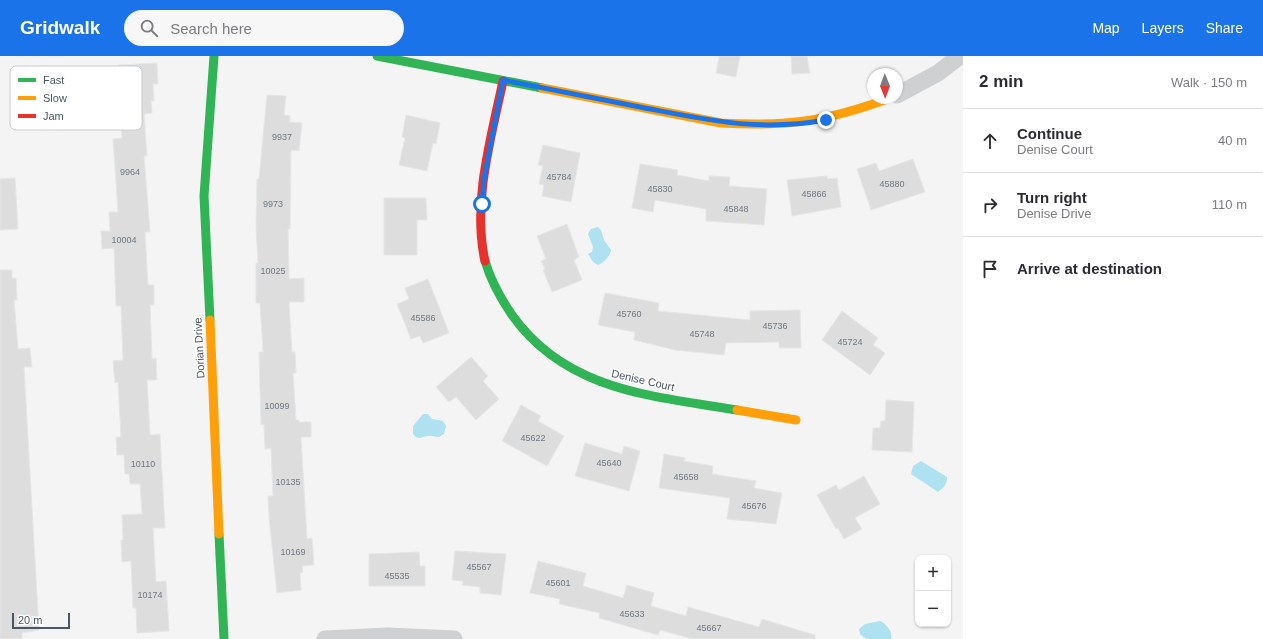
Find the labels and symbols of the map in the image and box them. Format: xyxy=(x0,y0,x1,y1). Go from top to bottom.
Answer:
legend xyxy=(10,66,142,130)
north arrow xyxy=(867,68,903,104)
text: Fast xyxy=(43,74,64,86)
text: Slow xyxy=(43,92,67,104)
text: Jam xyxy=(43,110,64,122)
route end xyxy=(817,111,835,129)
house number: 9937 xyxy=(272,132,292,142)
house number: 9964 xyxy=(120,167,140,177)
house number: 45784 xyxy=(546,172,572,182)
house number: 45880 xyxy=(879,179,905,189)
house number: 45830 xyxy=(647,184,673,194)
house number: 45866 xyxy=(801,189,827,199)
route start xyxy=(473,195,491,213)
house number: 9973 xyxy=(263,199,283,209)
house number: 45848 xyxy=(723,204,749,214)
house number: 10004 xyxy=(111,235,137,245)
house number: 10025 xyxy=(260,266,286,276)
house number: 45760 xyxy=(616,309,642,319)
house number: 45586 xyxy=(410,313,436,323)
street label: Dorian Drive xyxy=(191,317,207,379)
house number: 45736 xyxy=(762,321,788,331)
house number: 45748 xyxy=(689,329,715,339)
house number: 45724 xyxy=(837,337,863,347)
street label: Denise Court xyxy=(610,367,676,393)
house number: 10099 xyxy=(264,401,290,411)
house number: 45622 xyxy=(520,433,546,443)
house number: 45640 xyxy=(596,458,622,468)
house number: 10110 xyxy=(131,459,155,469)
house number: 45658 xyxy=(673,472,699,482)
house number: 10135 xyxy=(275,477,301,487)
house number: 45676 xyxy=(741,501,767,511)
house number: 10169 xyxy=(280,547,306,557)
house number: 45567 xyxy=(466,562,492,572)
house number: 45535 xyxy=(384,571,410,581)
house number: 45601 xyxy=(545,578,571,588)
house number: 10174 xyxy=(137,590,163,600)
house number: 45633 xyxy=(619,609,645,619)
scale bar xyxy=(12,611,70,630)
house number: 45667 xyxy=(696,623,722,633)

